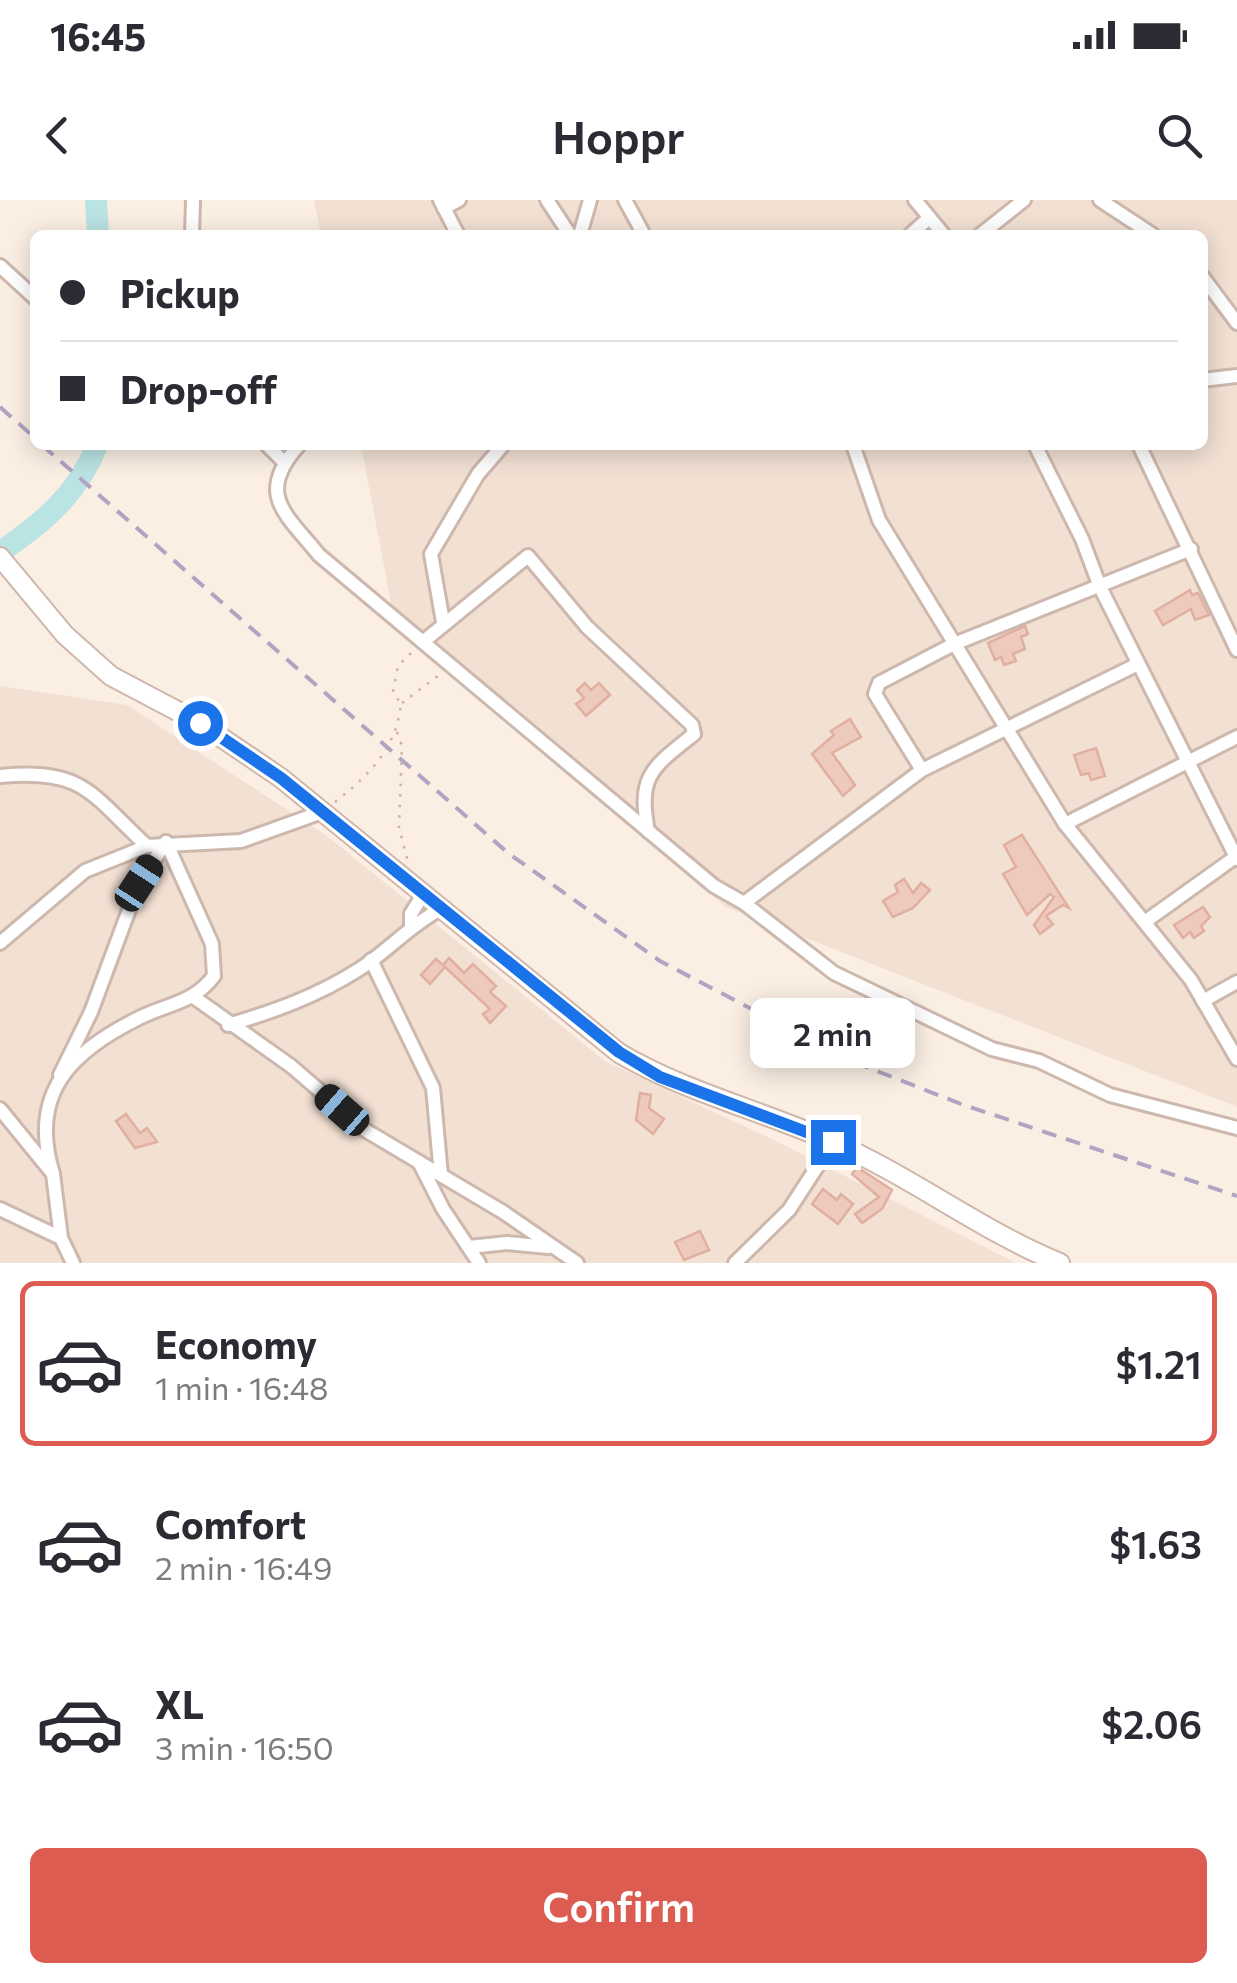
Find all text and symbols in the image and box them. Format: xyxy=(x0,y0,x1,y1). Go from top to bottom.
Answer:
text: 16:45 xyxy=(50,12,146,59)
icon: back xyxy=(30,108,85,163)
text: Hoppr xyxy=(552,108,685,163)
icon: search xyxy=(1152,108,1207,163)
text: Pickup xyxy=(120,269,240,316)
text: Drop-off xyxy=(120,365,277,412)
route start xyxy=(178,701,223,746)
car xyxy=(110,850,168,916)
callout: 2 min xyxy=(750,997,916,1067)
text: 2 min xyxy=(793,1013,872,1053)
car xyxy=(310,1079,374,1141)
route end xyxy=(811,1120,856,1165)
icon: car xyxy=(35,1319,125,1409)
text: Economy xyxy=(155,1320,317,1367)
text: $1.21 xyxy=(1115,1340,1202,1387)
text: 1 min · 16:48 xyxy=(155,1367,328,1407)
icon: car xyxy=(35,1499,125,1589)
text: Comfort xyxy=(155,1500,306,1547)
text: $1.63 xyxy=(1109,1520,1202,1567)
text: 2 min · 16:49 xyxy=(155,1547,332,1587)
icon: car xyxy=(35,1679,125,1769)
text: XL xyxy=(155,1680,204,1727)
text: $2.06 xyxy=(1101,1700,1202,1747)
text: 3 min · 16:50 xyxy=(155,1727,334,1767)
button: Confirm xyxy=(30,1848,1207,1963)

